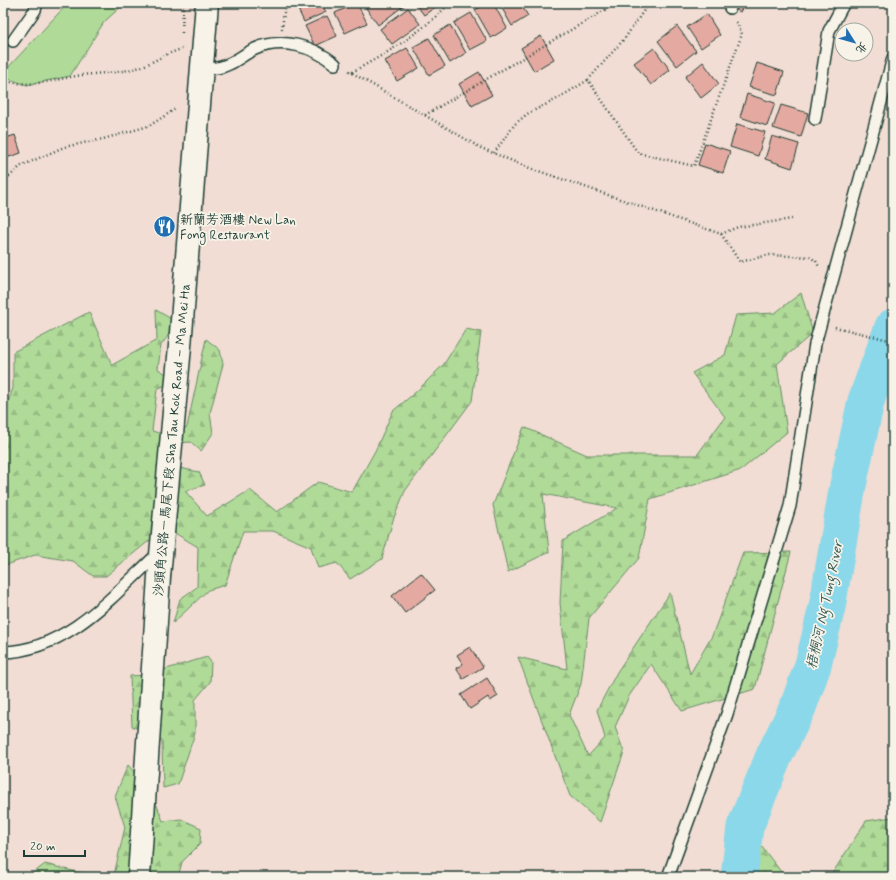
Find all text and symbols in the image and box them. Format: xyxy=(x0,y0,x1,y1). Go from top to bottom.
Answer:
north arrow xyxy=(834,22,874,62)
text: 北 xyxy=(852,39,870,56)
place label: 新蘭芳酒樓 New Lan Fong Restaurant xyxy=(180,212,296,245)
restaurant icon: 新蘭芳酒樓 New Lan Fong Restaurant xyxy=(151,213,177,239)
street label: 沙頭角公路－馬尾下段 Sha Tau Kok Road – Ma Mei Ha xyxy=(150,283,195,597)
water label: 梧桐河 Ng Tung River xyxy=(803,538,850,671)
scale bar xyxy=(24,832,85,858)
text: 20 m xyxy=(30,839,56,855)

